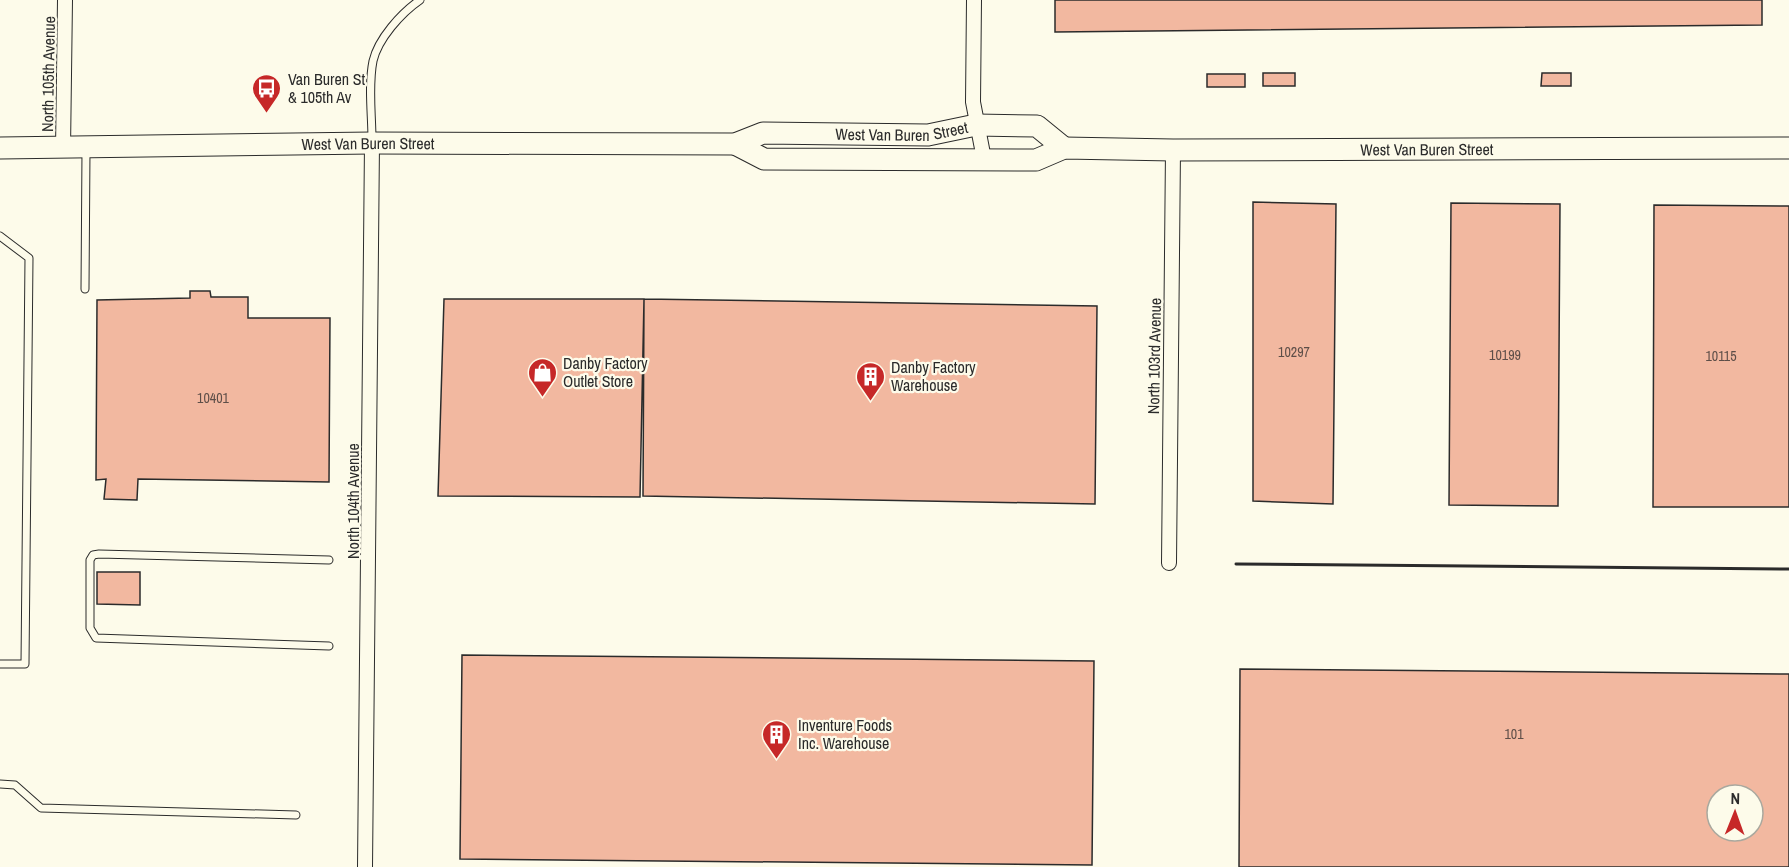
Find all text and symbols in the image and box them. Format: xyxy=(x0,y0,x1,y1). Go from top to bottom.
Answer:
street label: North 105th Avenue xyxy=(36,16,60,132)
place label: Van Buren St & 105th Av xyxy=(288,68,365,108)
bus stop icon: Van Buren St & 105th Av xyxy=(251,72,283,114)
street label: West Van Buren Street xyxy=(835,116,970,146)
street label: West Van Buren Street xyxy=(301,132,435,155)
street label: West Van Buren Street xyxy=(1360,138,1494,160)
street label: North 103rd Avenue xyxy=(1142,298,1166,414)
house number: 10297 xyxy=(1278,343,1310,361)
house number: 10199 xyxy=(1489,346,1521,364)
house number: 10115 xyxy=(1705,347,1737,365)
place label: Danby Factory Outlet Store xyxy=(563,352,648,392)
shop icon: Danby Factory Outlet Store xyxy=(526,356,558,398)
place label: Danby Factory Warehouse xyxy=(891,356,976,396)
building icon: Danby Factory Warehouse xyxy=(854,360,886,402)
house number: 10401 xyxy=(197,389,230,407)
street label: North 104th Avenue xyxy=(342,443,364,559)
place label: Inventure Foods Inc. Warehouse xyxy=(798,714,892,754)
building icon: Inventure Foods Inc. Warehouse xyxy=(761,718,793,760)
house number: 101 xyxy=(1504,725,1524,743)
north arrow xyxy=(1705,783,1765,843)
text: N xyxy=(1730,787,1740,809)

